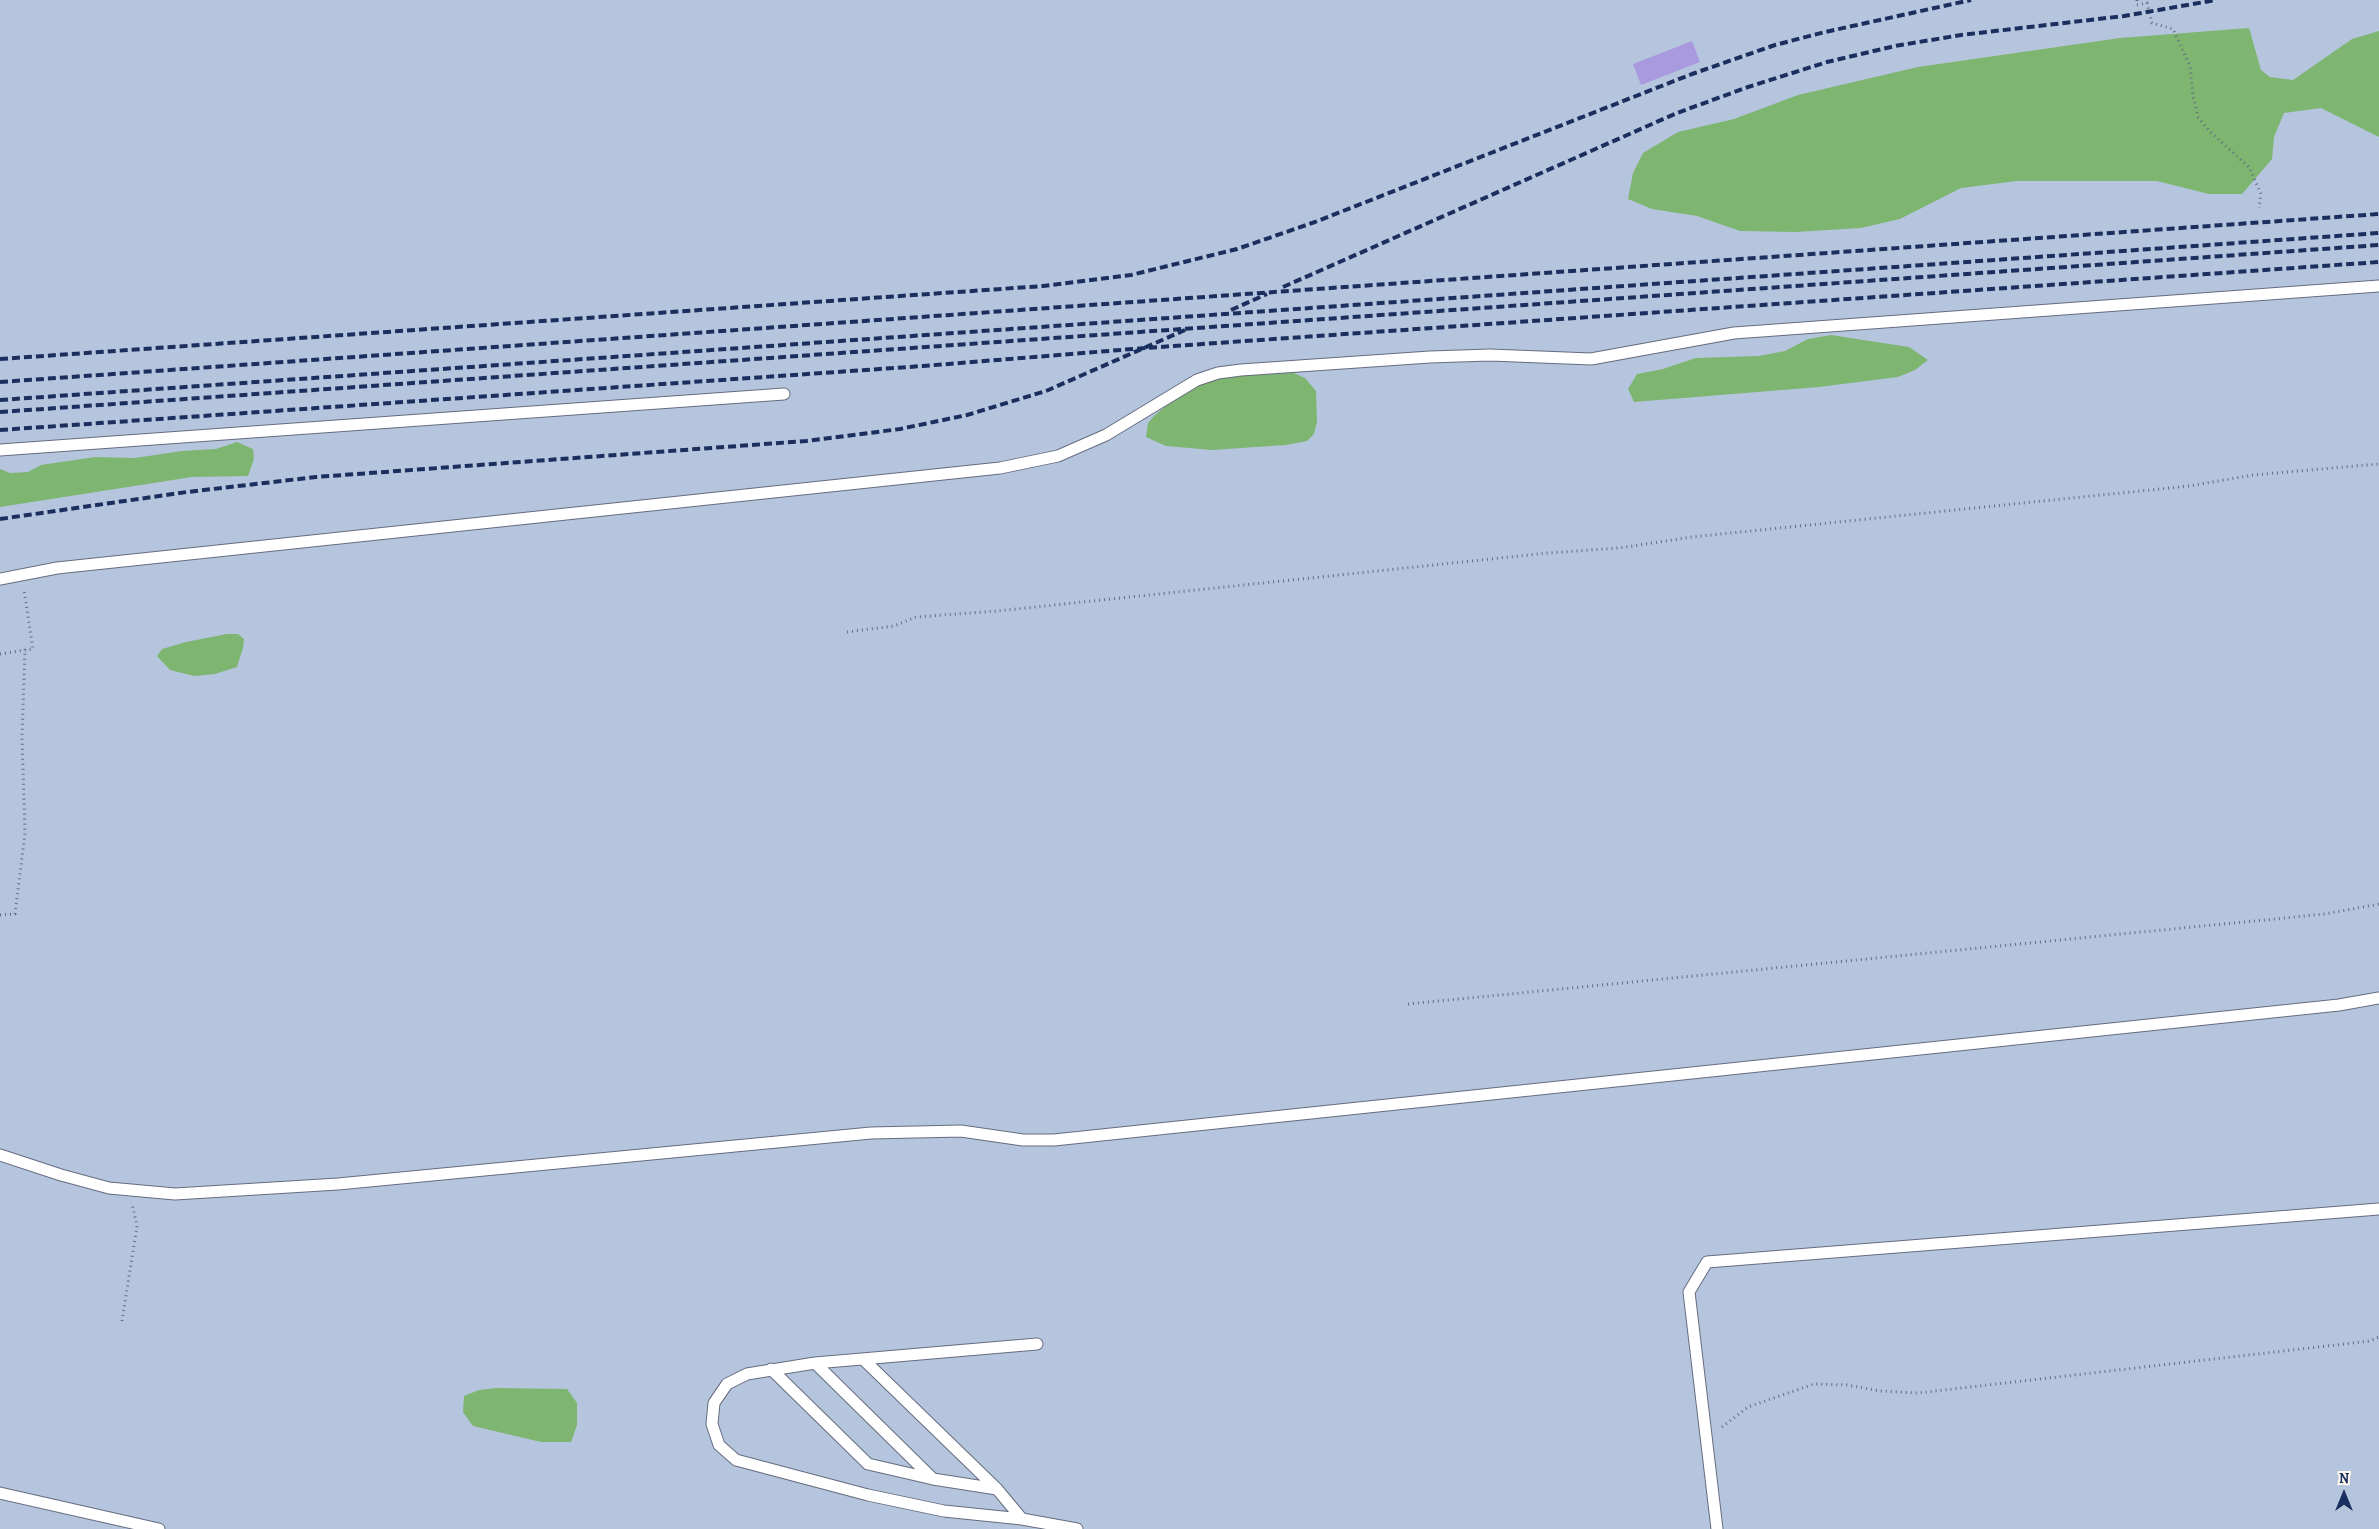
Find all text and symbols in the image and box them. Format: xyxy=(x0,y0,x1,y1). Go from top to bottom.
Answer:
north arrow xyxy=(2319,1469,2369,1519)
text: N xyxy=(2339,1469,2349,1488)

